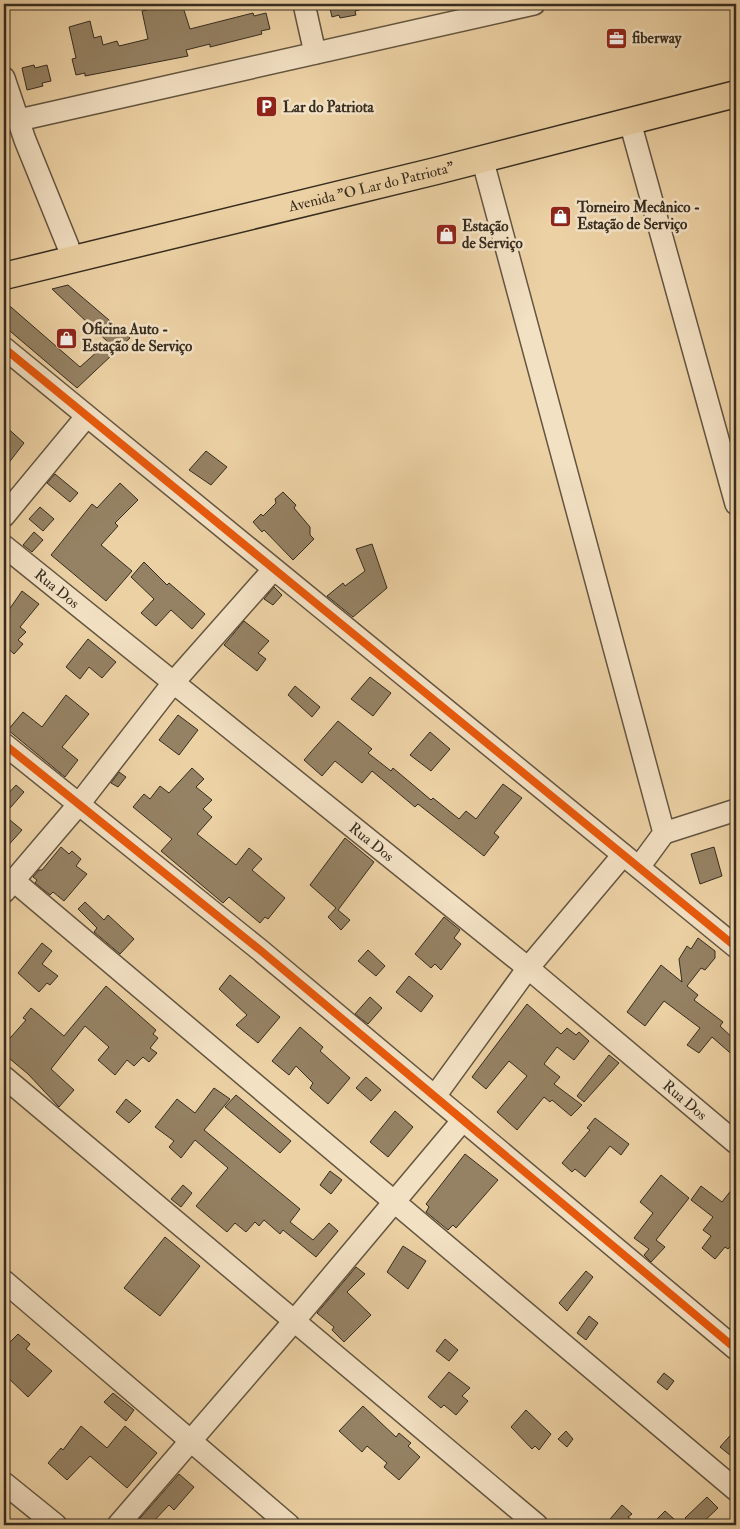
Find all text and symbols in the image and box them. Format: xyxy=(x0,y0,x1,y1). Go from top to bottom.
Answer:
office icon: fiberway xyxy=(604,26,628,50)
place label: fiberway xyxy=(631,29,683,49)
parking icon: Lar do Patriota xyxy=(255,95,279,119)
place label: Lar do Patriota xyxy=(283,98,375,117)
street label: Avenida "O Lar do Patriota" xyxy=(286,158,457,217)
place label: Torneiro Mecânico - Estação de Serviço xyxy=(576,198,700,234)
shop icon: Torneiro Mecânico - Estação de Serviço xyxy=(549,204,573,228)
place label: Estação de Serviço xyxy=(462,217,524,253)
shop icon: Estação de Serviço xyxy=(434,223,458,247)
place label: Oficina Auto - Estação de Serviço xyxy=(82,320,193,356)
shop icon: Oficina Auto - Estação de Serviço xyxy=(54,326,78,350)
street label: Rua Dos xyxy=(30,565,83,613)
street label: Rua Dos xyxy=(345,819,398,866)
street label: Rua Dos xyxy=(659,1076,711,1125)

